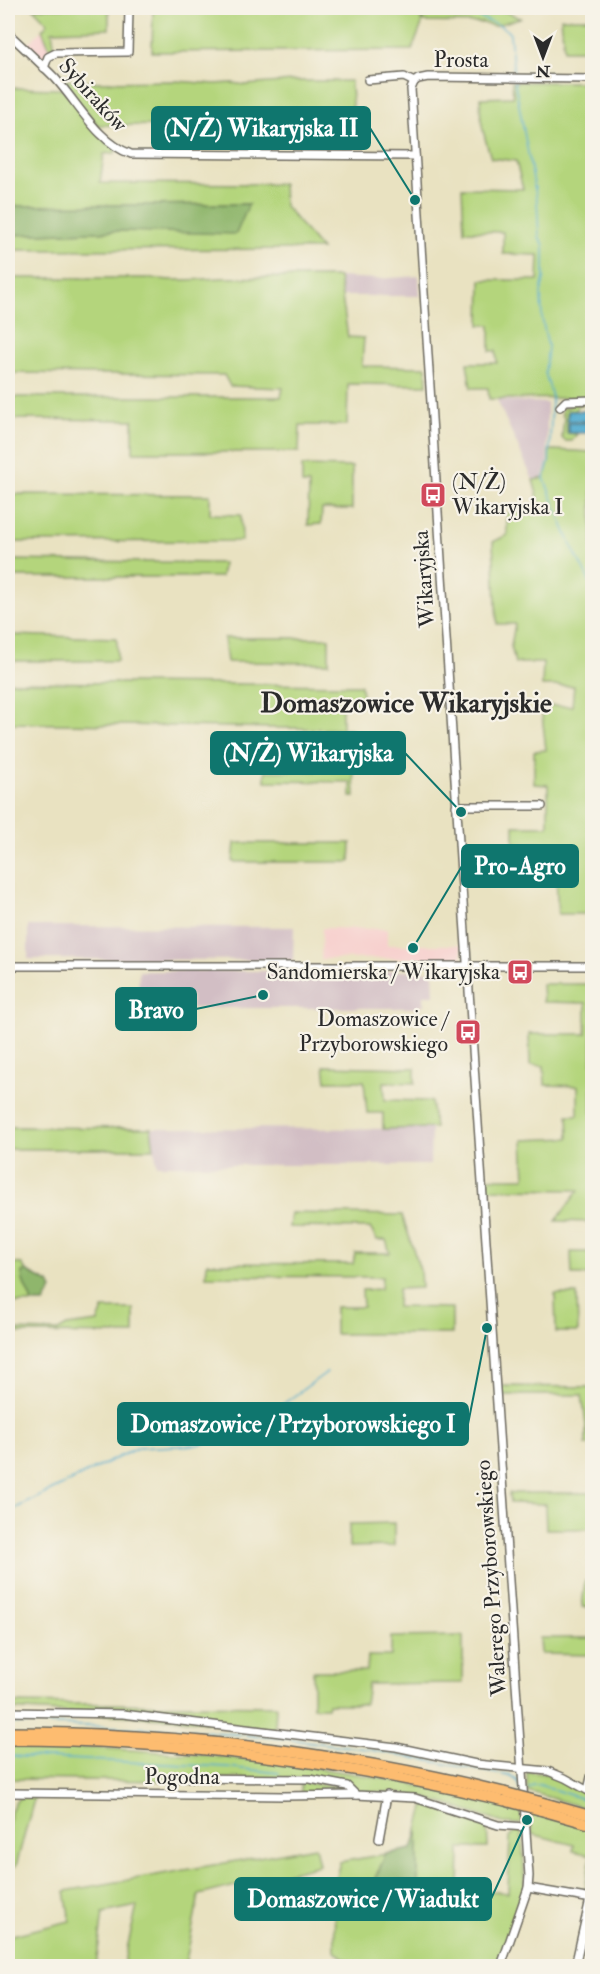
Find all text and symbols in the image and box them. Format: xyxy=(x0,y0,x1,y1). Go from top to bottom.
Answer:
north arrow xyxy=(513,27,573,87)
street label: Prosta xyxy=(433,46,490,74)
street label: Sybiraków xyxy=(53,52,134,138)
text: N xyxy=(535,61,551,81)
callout: (N/Ż) Wikaryjska II xyxy=(152,107,370,149)
text: (N/Ż) Wikaryjska II xyxy=(164,111,359,144)
place label: (N/Ż) Wikaryjska I xyxy=(451,467,563,521)
bus stop icon: (N/Ż) Wikaryjska I xyxy=(418,480,448,510)
street label: Wikaryjska xyxy=(407,528,441,630)
district label: Domaszowice Wikaryjskie xyxy=(260,686,552,721)
callout: (N/Ż) Wikaryjska xyxy=(211,732,405,774)
text: (N/Ż) Wikaryjska xyxy=(223,736,394,769)
callout: Pro-Agro xyxy=(462,845,578,887)
text: Pro-Agro xyxy=(474,851,566,882)
bus stop icon: Sandomierska / Wikaryjska xyxy=(505,957,535,987)
place label: Sandomierska / Wikaryjska xyxy=(266,958,501,986)
callout: Bravo xyxy=(116,988,196,1030)
text: Bravo xyxy=(128,995,184,1026)
place label: Domaszowice / Przyborowskiego xyxy=(299,1005,450,1058)
bus stop icon: Domaszowice / Przyborowskiego xyxy=(453,1017,483,1047)
callout: Domaszowice / Przyborowskiego I xyxy=(118,1403,468,1445)
text: Domaszowice / Przyborowskiego I xyxy=(130,1409,456,1440)
street label: Walerego Przyborowskiego xyxy=(469,1459,513,1698)
street label: Pogodna xyxy=(144,1763,221,1791)
callout: Domaszowice / Wiadukt xyxy=(235,1878,491,1920)
text: Domaszowice / Wiadukt xyxy=(247,1884,479,1915)

